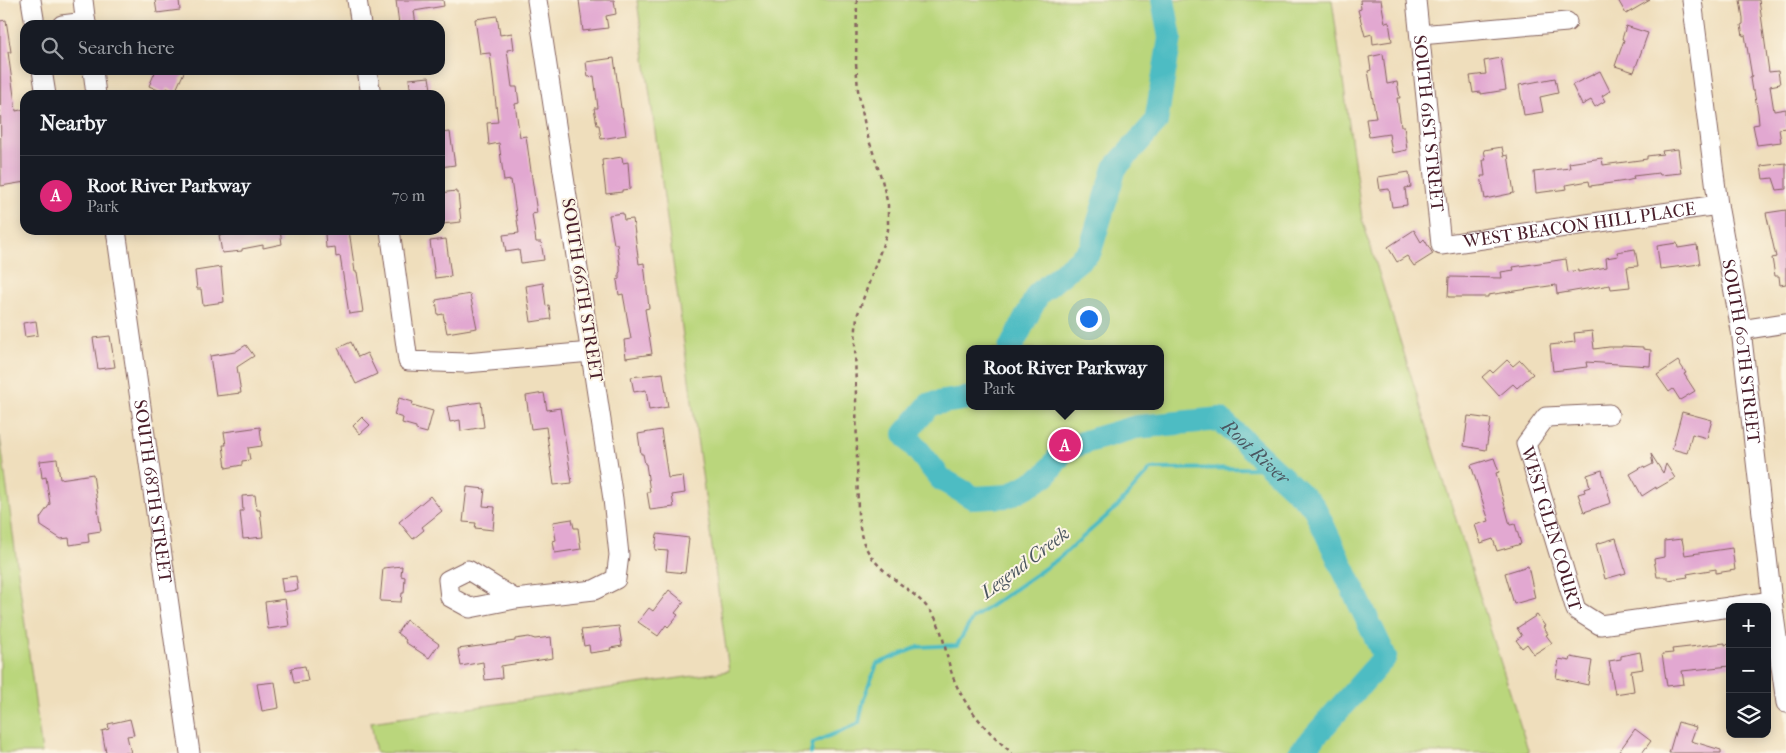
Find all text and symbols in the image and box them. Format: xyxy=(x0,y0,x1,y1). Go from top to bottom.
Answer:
search box xyxy=(20,20,445,75)
icon: search xyxy=(38,34,66,62)
street label: SOUTH 61ST STREET xyxy=(1409,34,1448,214)
text: Search here xyxy=(78,37,174,59)
text: Nearby xyxy=(40,111,106,135)
text: Root River Parkway xyxy=(87,175,251,197)
text: A xyxy=(51,186,61,205)
text: 70 m xyxy=(392,186,425,205)
text: Park xyxy=(87,197,119,216)
street label: SOUTH 66TH STREET xyxy=(557,197,607,384)
street label: WEST BEACON HILL PLACE xyxy=(1461,198,1697,252)
street label: SOUTH 60TH STREET xyxy=(1718,258,1765,446)
your location xyxy=(1076,306,1102,332)
popup xyxy=(966,345,1164,410)
text: Root River Parkway xyxy=(983,357,1147,379)
text: Park xyxy=(983,379,1015,398)
street label: SOUTH 68TH STREET xyxy=(130,398,176,585)
water label: Root River xyxy=(1215,414,1295,490)
pin: A xyxy=(1049,426,1081,464)
street label: WEST GLEN COURT xyxy=(1516,443,1586,614)
water label: Legend Creek xyxy=(975,522,1074,605)
map controls xyxy=(1726,603,1771,738)
button: + xyxy=(1726,603,1771,648)
button: − xyxy=(1726,648,1771,693)
button: layers xyxy=(1726,693,1771,738)

